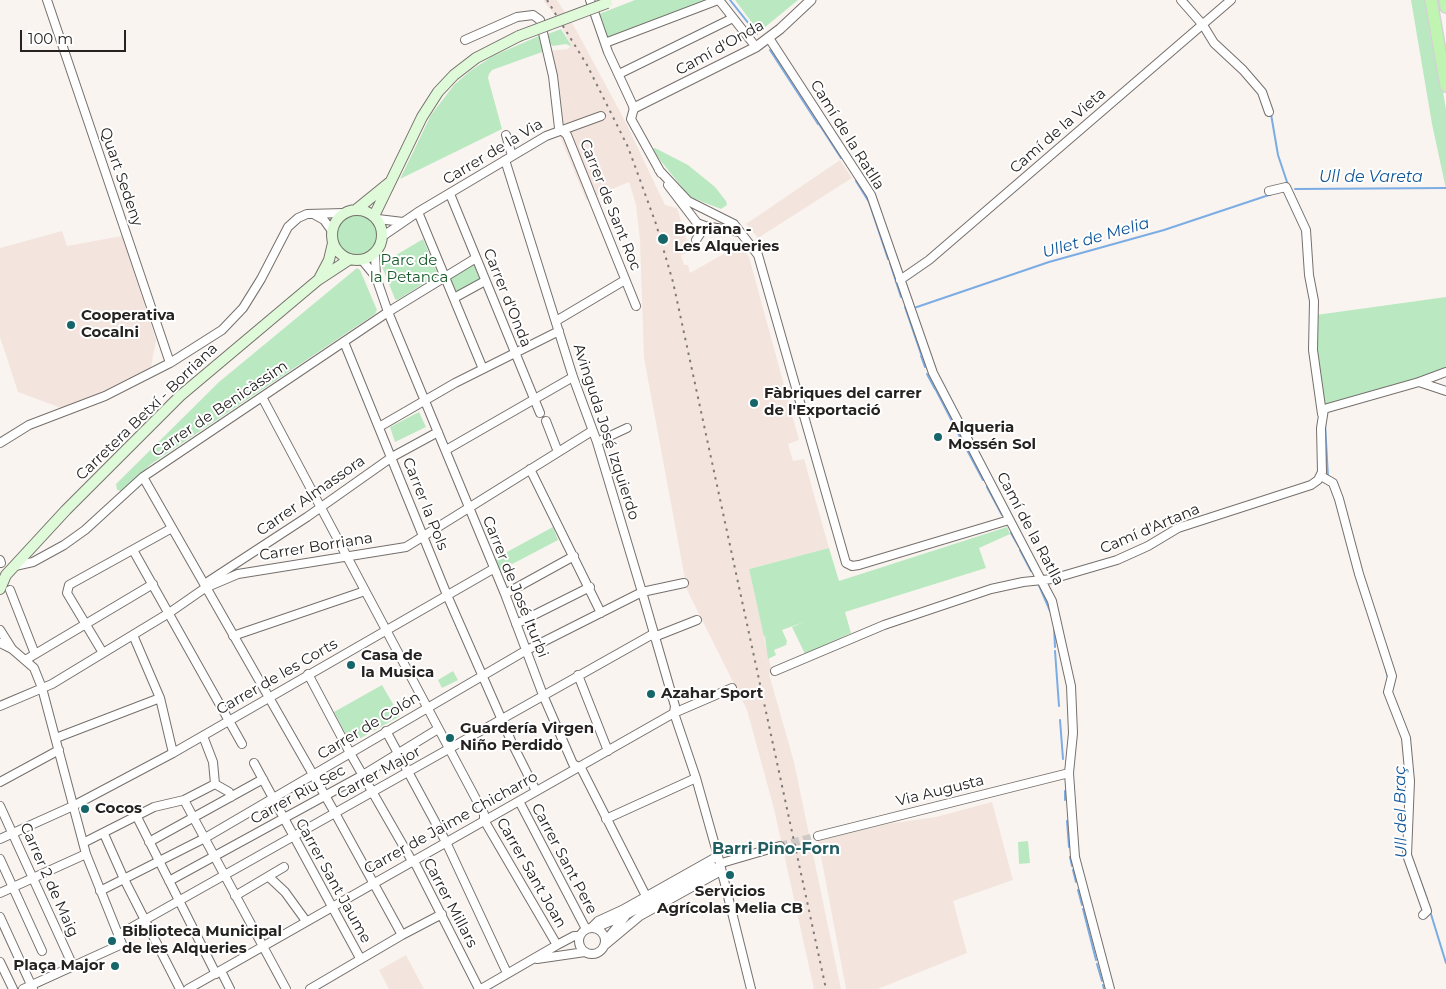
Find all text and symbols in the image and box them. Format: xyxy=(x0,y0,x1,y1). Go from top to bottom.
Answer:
street label: Camí d'Onda xyxy=(673,16,767,80)
scale bar xyxy=(22,20,129,52)
text: 100 m xyxy=(28,29,73,48)
street label: Camí de la Ratlla xyxy=(806,77,888,193)
street label: Camí de la Vieta xyxy=(1006,84,1110,178)
street label: Carrer de la Via xyxy=(440,115,546,189)
street label: Quart Sedeny xyxy=(96,125,146,229)
street label: Carrer de Sant Roc xyxy=(575,137,645,273)
water label: Ull de Vareta xyxy=(1319,167,1423,187)
water label: Ullet de Melia xyxy=(1040,214,1152,262)
place label: Borriana - Les Alqueries xyxy=(674,221,779,256)
marker: Borriana - Les Alqueries xyxy=(656,232,670,246)
street label: Carrer d'Onda xyxy=(479,246,535,350)
park label: Parc de la Petanca xyxy=(370,252,448,287)
place label: Cooperativa Cocalni xyxy=(81,307,175,342)
marker: Cooperativa Cocalni xyxy=(65,319,77,331)
street label: Carretera Betxí - Borriana xyxy=(73,340,221,484)
street label: Avinguda José Izquierdo xyxy=(569,342,643,522)
street label: Carrer de Benicàssim xyxy=(149,357,291,461)
place label: Fàbriques del carrer de l'Exportació xyxy=(764,385,922,420)
marker: Fàbriques del carrer de l'Exportació xyxy=(748,397,760,409)
place label: Alqueria Mossén Sol xyxy=(948,419,1036,454)
marker: Alqueria Mossén Sol xyxy=(932,431,944,443)
street label: Carrer Almassora xyxy=(253,452,369,540)
street label: Carrer la Pols xyxy=(398,455,452,553)
street label: Camí de la Ratlla xyxy=(993,469,1067,589)
street label: Camí d'Artana xyxy=(1098,500,1202,558)
street label: Carrer de José Iturbi xyxy=(478,513,552,661)
street label: Carrer Borriana xyxy=(258,529,374,565)
street label: Carrer de les Corts xyxy=(213,635,341,719)
place label: Casa de la Musica xyxy=(361,647,434,682)
marker: Casa de la Musica xyxy=(345,659,357,671)
place label: Azahar Sport xyxy=(661,685,763,703)
street label: Carrer de Colón xyxy=(314,688,424,764)
marker: Azahar Sport xyxy=(645,688,657,700)
place label: Guardería Virgen Niño Perdido xyxy=(460,720,594,755)
marker: Guardería Virgen Niño Perdido xyxy=(444,732,456,744)
street label: Carrer Major xyxy=(334,743,424,803)
street label: Carrer Riu Sec xyxy=(247,762,349,828)
water label: Ull del Braç xyxy=(1391,766,1411,858)
street label: Carrer de Jaime Chicharro xyxy=(361,768,541,878)
street label: Via Augusta xyxy=(894,771,986,811)
place label: Cocos xyxy=(95,800,142,818)
street label: Carrer Sant Pere xyxy=(527,801,601,917)
marker: Cocos xyxy=(79,803,91,815)
street label: Carrer Sant Joan xyxy=(492,815,570,931)
street label: Carrer Sant Jaume xyxy=(291,816,375,946)
street label: Carrer 2 de Maig xyxy=(16,820,82,940)
district label: Barri Pino-Forn xyxy=(712,839,840,859)
street label: Carrer Millars xyxy=(419,855,481,951)
marker: Servicios Agrícolas Melia CB xyxy=(724,869,736,881)
place label: Servicios Agrícolas Melia CB xyxy=(657,883,803,918)
place label: Biblioteca Municipal de les Alqueries xyxy=(122,923,282,958)
marker: Biblioteca Municipal de les Alqueries xyxy=(106,935,118,947)
place label: Plaça Major xyxy=(13,957,105,975)
marker: Plaça Major xyxy=(109,960,121,972)

